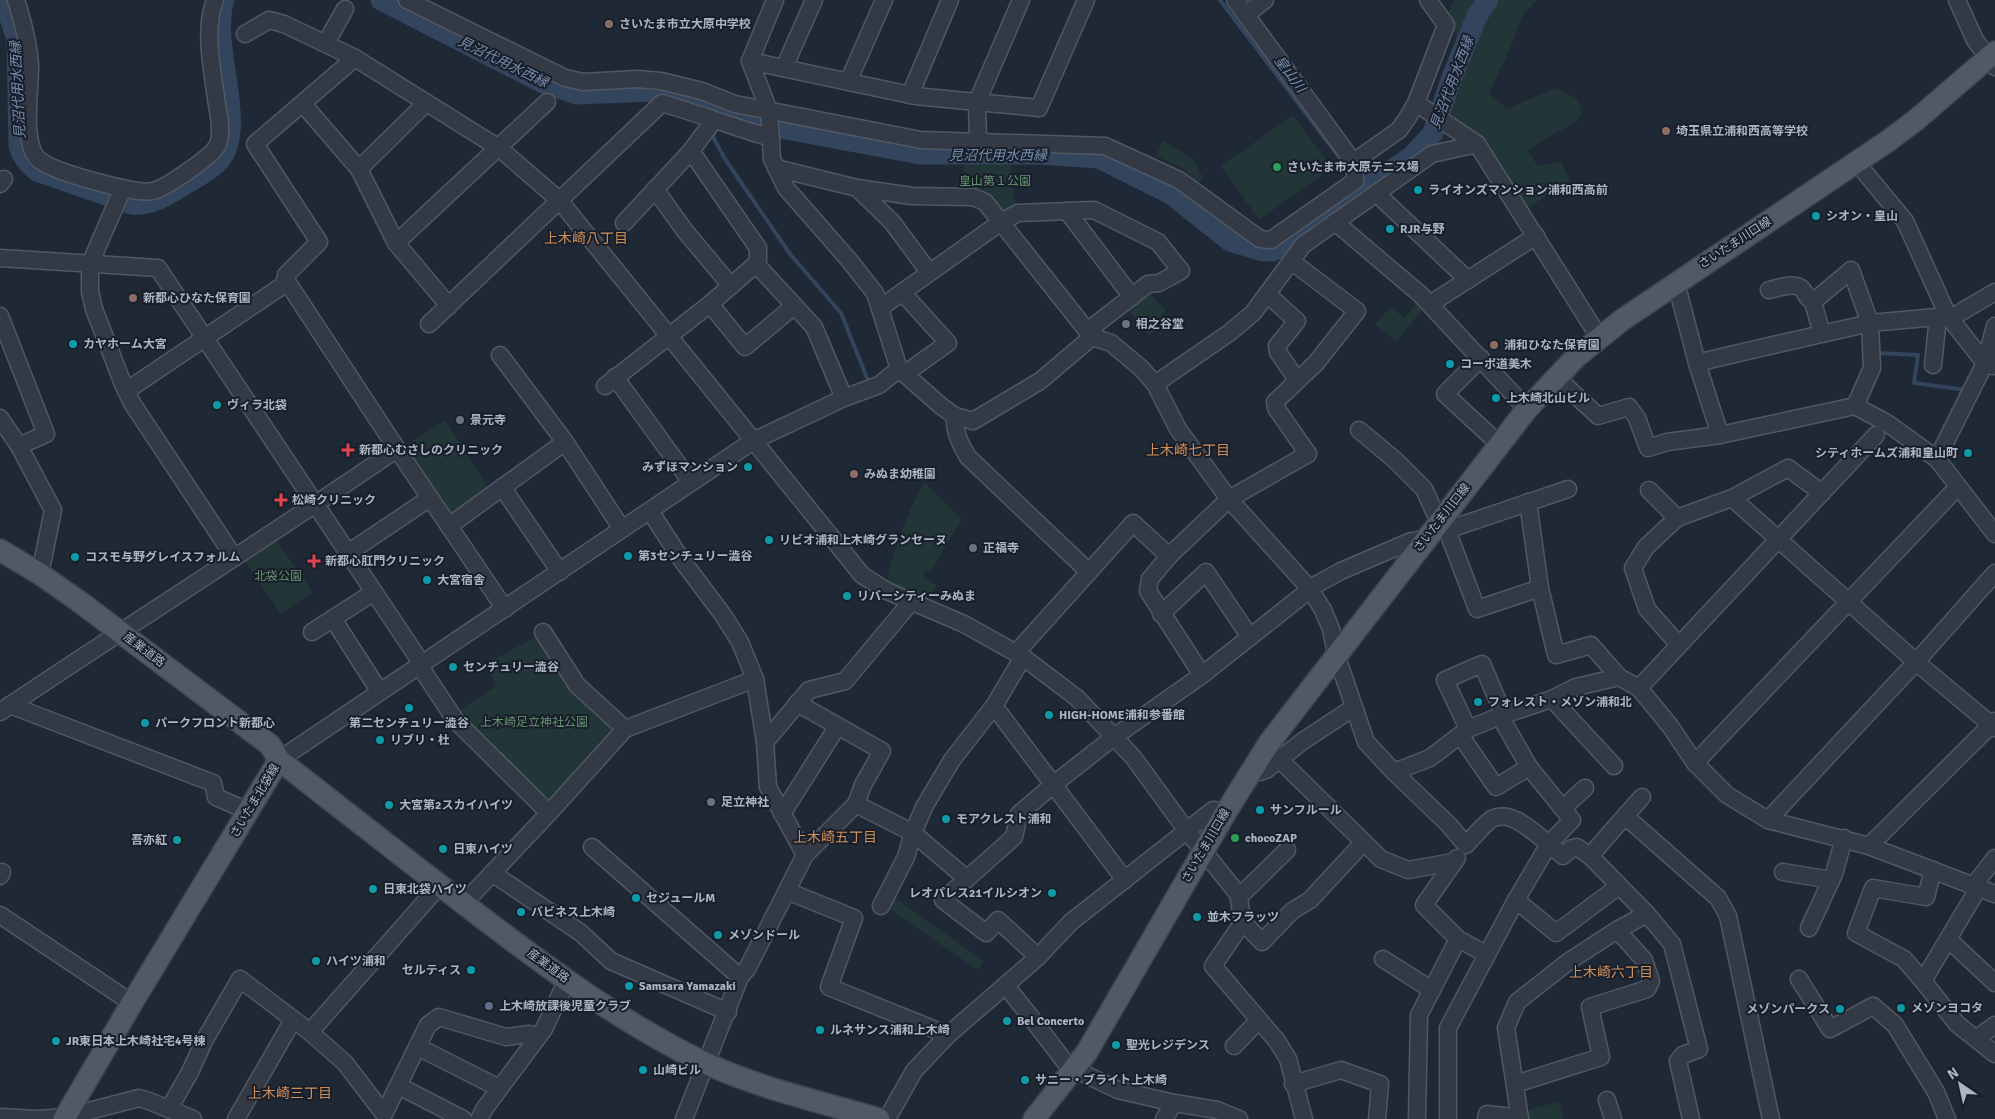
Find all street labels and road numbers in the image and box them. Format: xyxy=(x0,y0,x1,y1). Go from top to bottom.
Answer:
street label: さいたま川口線 xyxy=(1696,214,1774,272)
street label: さいたま川口線 xyxy=(1410,480,1474,556)
street label: 産業道路 xyxy=(120,630,168,670)
street label: さいたま北袋線 xyxy=(227,761,283,841)
street label: さいたま川口線 xyxy=(1179,806,1233,886)
street label: 産業道路 xyxy=(524,946,572,986)

